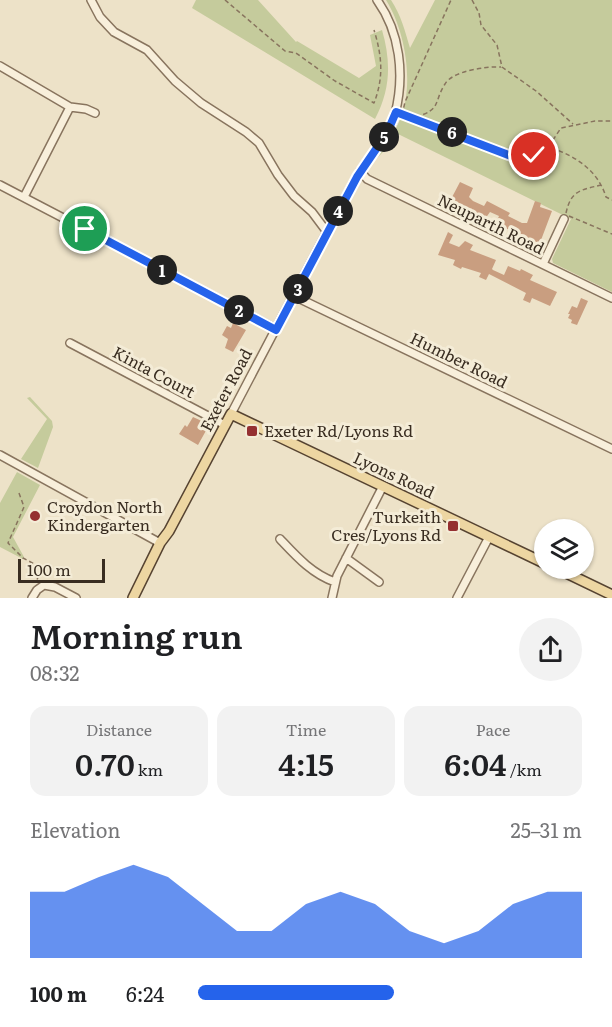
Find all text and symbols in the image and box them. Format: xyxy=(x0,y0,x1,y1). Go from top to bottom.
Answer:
pin: 6 xyxy=(437,117,467,147)
text: 6 xyxy=(447,120,457,144)
pin: 5 xyxy=(369,122,399,152)
text: 5 xyxy=(380,125,388,149)
pin xyxy=(508,129,559,180)
icon: check xyxy=(517,138,550,171)
street label: Neuparth Road xyxy=(434,187,549,259)
pin: 4 xyxy=(323,196,353,226)
text: 4 xyxy=(333,199,343,223)
pin xyxy=(59,203,110,254)
icon: arrive xyxy=(68,212,101,245)
pin: 1 xyxy=(147,255,177,285)
text: 1 xyxy=(159,258,165,282)
pin: 3 xyxy=(283,274,313,304)
text: 3 xyxy=(294,277,302,301)
pin: 2 xyxy=(224,295,254,325)
text: 2 xyxy=(235,298,243,322)
street label: Humber Road xyxy=(407,325,512,393)
street label: Kinta Court xyxy=(109,339,200,403)
street label: Exeter Road xyxy=(193,343,257,435)
place label: Exeter Rd/Lyons Rd xyxy=(264,418,413,442)
marker: Exeter Rd/Lyons Rd xyxy=(245,424,259,438)
street label: Lyons Road xyxy=(350,445,439,503)
place label: Croydon North Kindergarten xyxy=(47,494,163,536)
place label: Turkeith Cres/Lyons Rd xyxy=(331,504,441,546)
marker: Croydon North Kindergarten xyxy=(28,509,42,523)
marker: Turkeith Cres/Lyons Rd xyxy=(446,519,460,533)
map controls xyxy=(534,519,594,579)
button: layers xyxy=(534,519,594,579)
scale bar xyxy=(18,556,105,584)
text: 100 m xyxy=(27,557,71,581)
text: Morning run xyxy=(30,610,243,659)
button: share xyxy=(519,618,582,681)
text: 08:32 xyxy=(30,657,79,687)
text: Distance xyxy=(86,717,152,741)
text: Time xyxy=(286,717,326,741)
text: Pace xyxy=(476,717,510,741)
text: 0.70 xyxy=(75,741,135,785)
text: 4:15 xyxy=(278,741,334,785)
text: 6:04 xyxy=(444,741,507,785)
text: km xyxy=(135,757,163,781)
text: /km xyxy=(507,757,542,781)
text: Elevation xyxy=(30,814,120,844)
text: 25–31 m xyxy=(511,814,582,844)
text: 100 m xyxy=(30,978,87,1008)
text: 6:24 xyxy=(126,978,164,1008)

